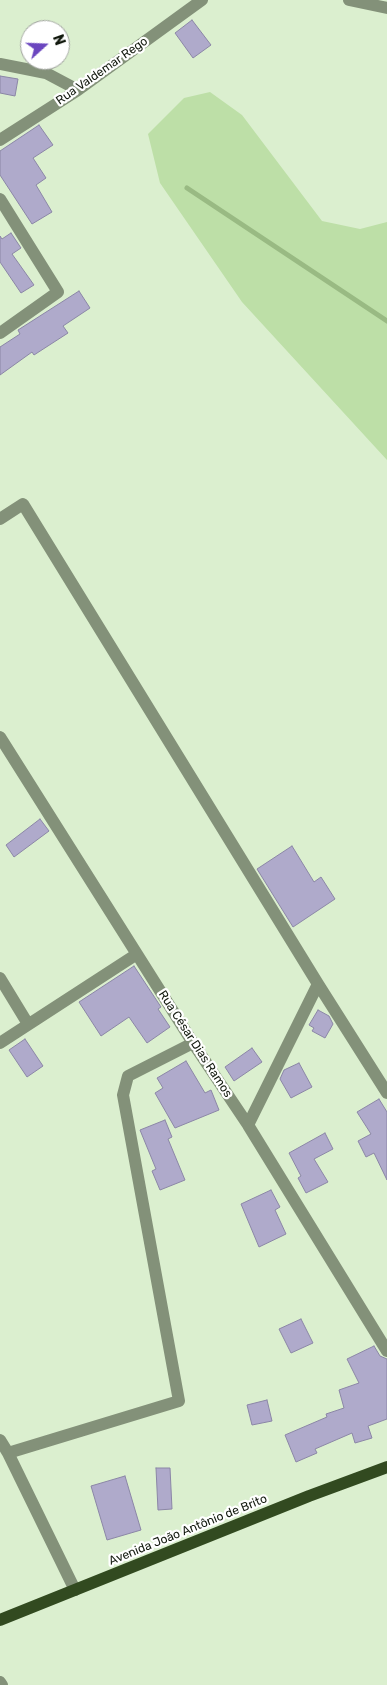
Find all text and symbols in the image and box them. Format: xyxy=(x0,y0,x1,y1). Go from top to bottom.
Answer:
north arrow xyxy=(20,20,70,70)
text: N xyxy=(49,32,68,48)
street label: Rua Valdemar Rego xyxy=(53,34,151,108)
street label: Rua César Dias Ramos xyxy=(155,988,235,1100)
street label: Avenida João Antônio de Brito xyxy=(107,1492,269,1568)

